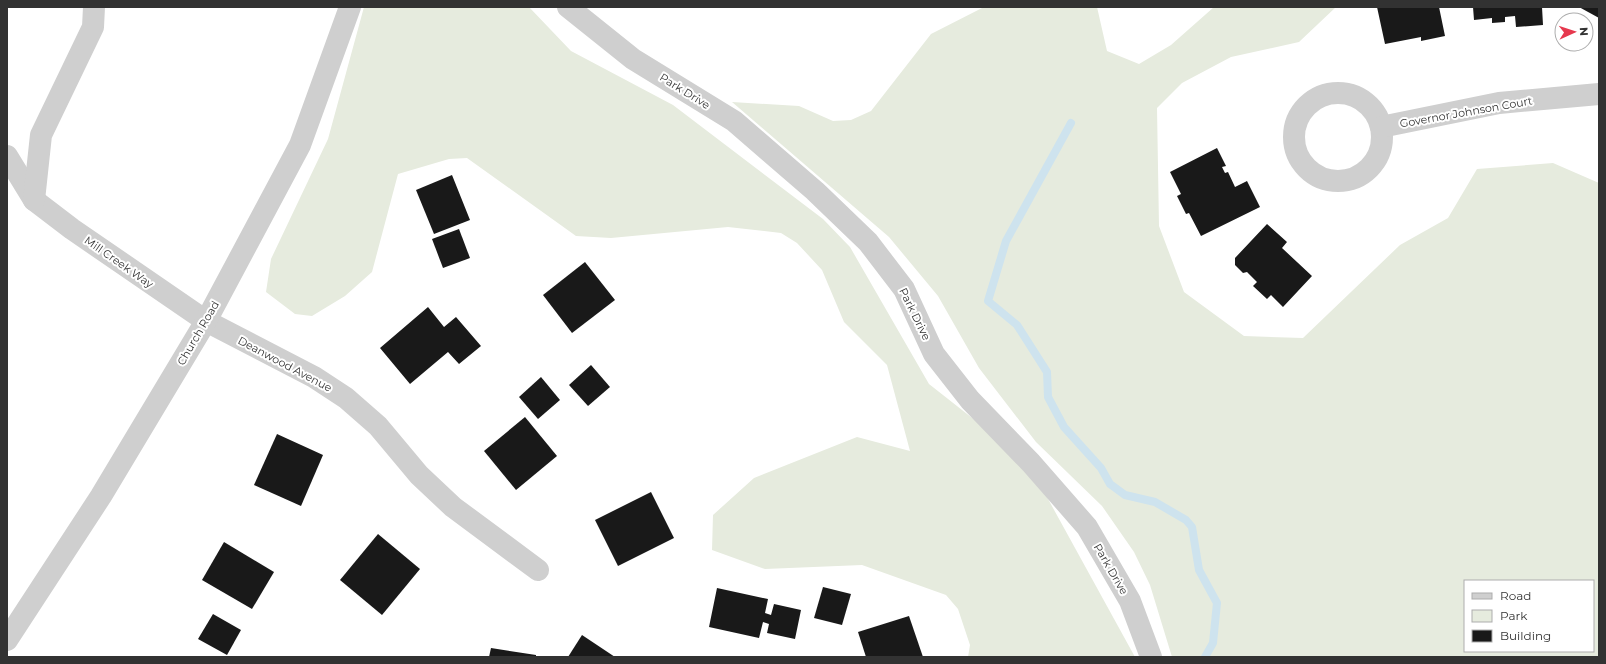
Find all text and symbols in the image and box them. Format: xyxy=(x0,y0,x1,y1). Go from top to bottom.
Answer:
north arrow xyxy=(1554,12,1594,52)
text: N xyxy=(1577,27,1591,36)
street label: Park Drive xyxy=(657,70,713,112)
street label: Governor Johnson Court xyxy=(1399,93,1534,131)
street label: Mill Creek Way xyxy=(82,233,156,291)
street label: Park Drive xyxy=(896,285,934,343)
street label: Church Road xyxy=(174,298,222,368)
street label: Deanwood Avenue xyxy=(236,333,335,395)
street label: Park Drive xyxy=(1091,541,1131,597)
legend xyxy=(1464,580,1594,652)
text: Road xyxy=(1500,588,1531,603)
text: Park xyxy=(1500,608,1528,623)
text: Building xyxy=(1500,628,1551,643)

